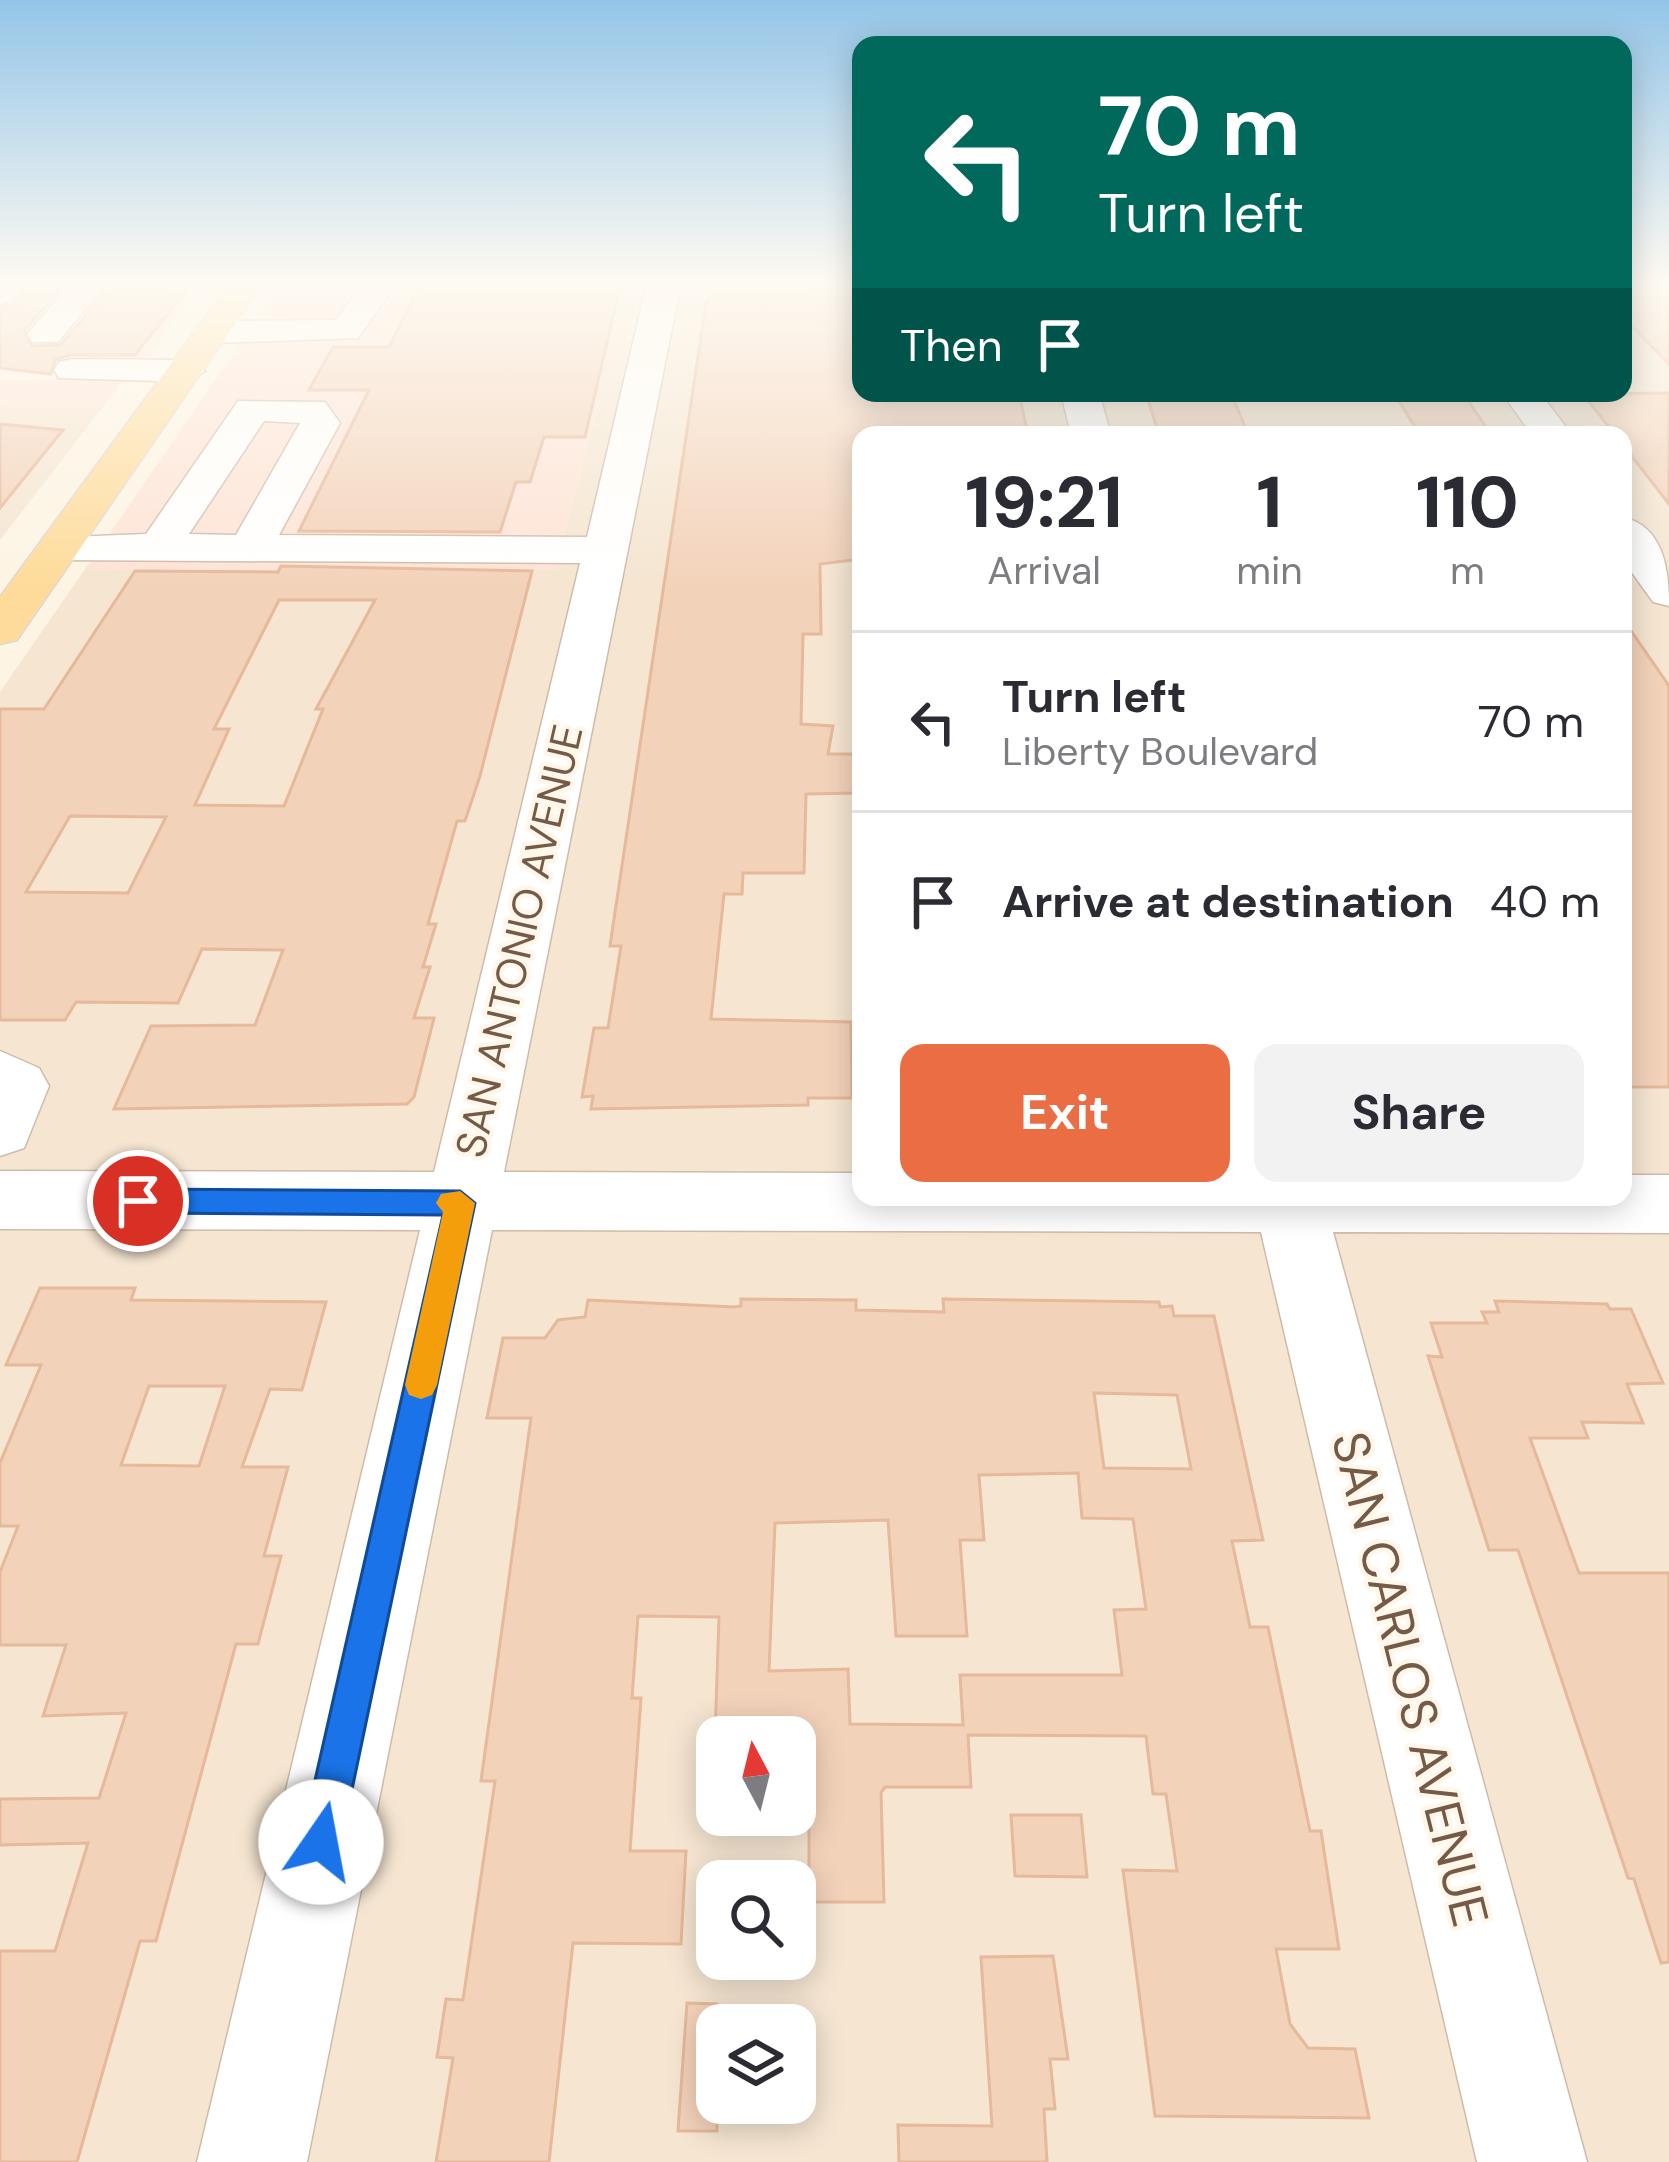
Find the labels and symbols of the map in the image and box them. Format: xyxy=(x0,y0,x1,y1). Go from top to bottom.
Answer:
street label: SAN ANTONIO AVENUE xyxy=(442,719,596,1163)
pin xyxy=(87,1150,189,1252)
street label: SAN CARLOS AVENUE xyxy=(1316,1425,1504,1933)
north arrow xyxy=(696,1716,816,1836)
position arrow xyxy=(258,1779,384,1905)

